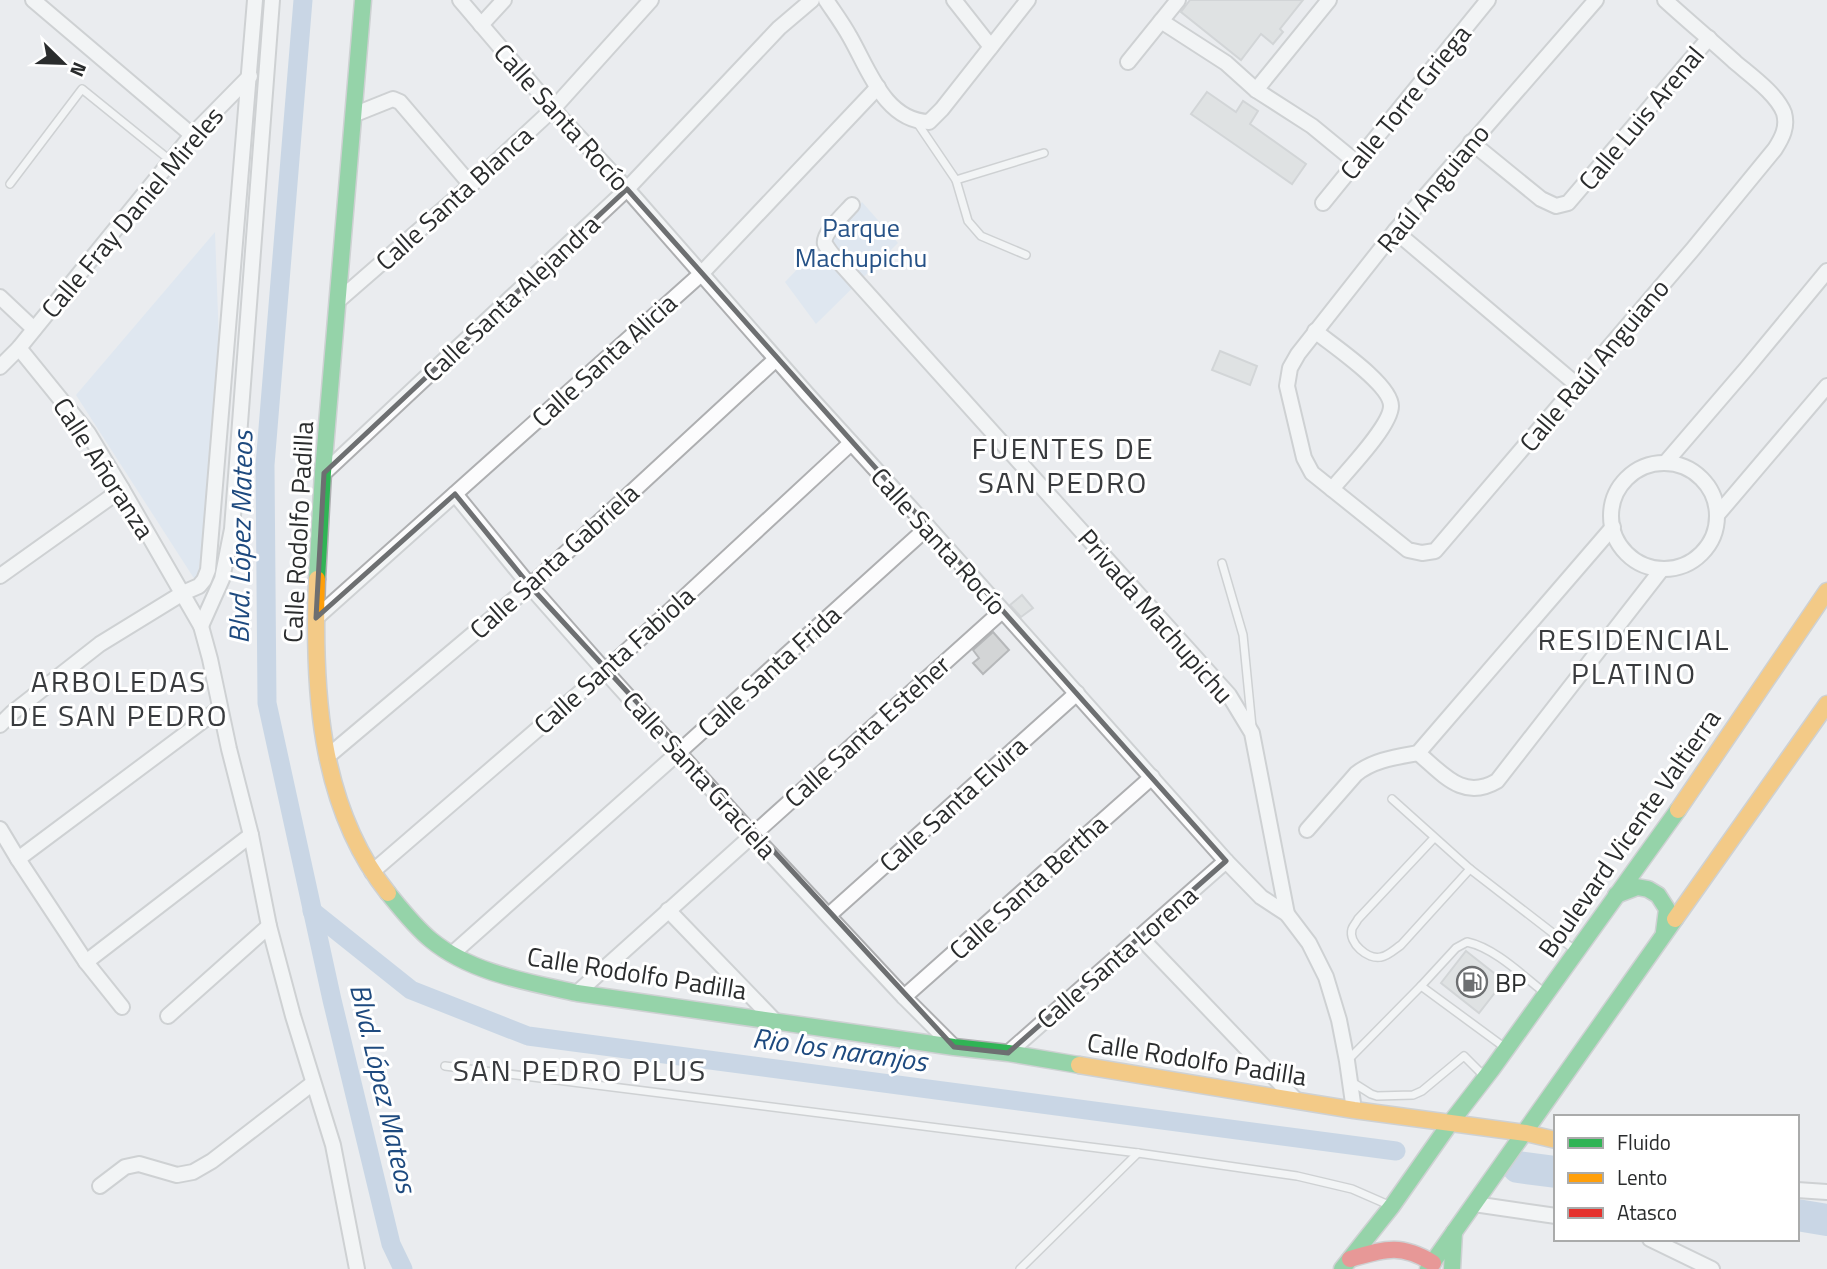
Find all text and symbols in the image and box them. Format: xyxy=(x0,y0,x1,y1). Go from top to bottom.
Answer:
street label: Calle Torre Griega xyxy=(1330,16,1480,188)
north arrow xyxy=(28,28,98,98)
street label: Calle Santa Rocío xyxy=(485,34,639,200)
street label: Calle Luis Arenal xyxy=(1569,37,1713,199)
text: N xyxy=(63,58,95,82)
street label: Calle Fray Daniel Mireles xyxy=(31,97,233,327)
street label: Raúl Anguiano xyxy=(1367,115,1499,261)
street label: Calle Santa Blanca xyxy=(367,117,541,279)
street label: Calle Santa Alejandra xyxy=(414,205,608,391)
park label: Parque Machupichu xyxy=(795,208,927,277)
street label: Calle Raúl Anguiano xyxy=(1510,270,1678,460)
street label: Calle Santa Alicia xyxy=(523,284,685,436)
street label: Calle Añoranza xyxy=(44,389,164,547)
street label: Calle Rodolfo Padilla xyxy=(273,420,323,644)
district label: FUENTES DE SAN PEDRO xyxy=(971,425,1155,505)
water label: Blvd. López Mateos xyxy=(217,428,263,644)
street label: Calle Santa Rocío xyxy=(862,458,1016,624)
street label: Calle Santa Gabriela xyxy=(461,474,647,648)
street label: Privada Machupichu xyxy=(1069,520,1243,712)
street label: Calle Santa Fabiola xyxy=(525,577,703,743)
street label: Calle Santa Frida xyxy=(689,596,849,746)
district label: RESIDENCIAL PLATINO xyxy=(1538,616,1730,696)
street label: Calle Santa Esteher xyxy=(775,646,959,816)
district label: ARBOLEDAS DE SAN PEDRO xyxy=(9,658,229,738)
street label: Calle Santa Graciela xyxy=(614,682,786,868)
street label: Boulevard Vicente Valtierra xyxy=(1528,701,1730,965)
street label: Calle Santa Elvira xyxy=(870,727,1036,881)
street label: Calle Santa Bertha xyxy=(940,805,1116,969)
street label: Calle Santa Lorena xyxy=(1028,876,1206,1038)
street label: Calle Rodolfo Padilla xyxy=(524,936,750,1010)
place label: BP xyxy=(1495,963,1526,1002)
fuel station icon: BP xyxy=(1455,965,1489,999)
water label: Blvd. López Mateos xyxy=(339,979,429,1199)
water label: Rio los naranjos xyxy=(750,1015,932,1083)
street label: Calle Rodolfo Padilla xyxy=(1084,1022,1310,1096)
district label: SAN PEDRO PLUS xyxy=(453,1047,707,1093)
legend xyxy=(1554,1115,1799,1241)
text: Fluido xyxy=(1617,1126,1671,1158)
text: Lento xyxy=(1617,1161,1667,1193)
text: Atasco xyxy=(1617,1196,1677,1228)

